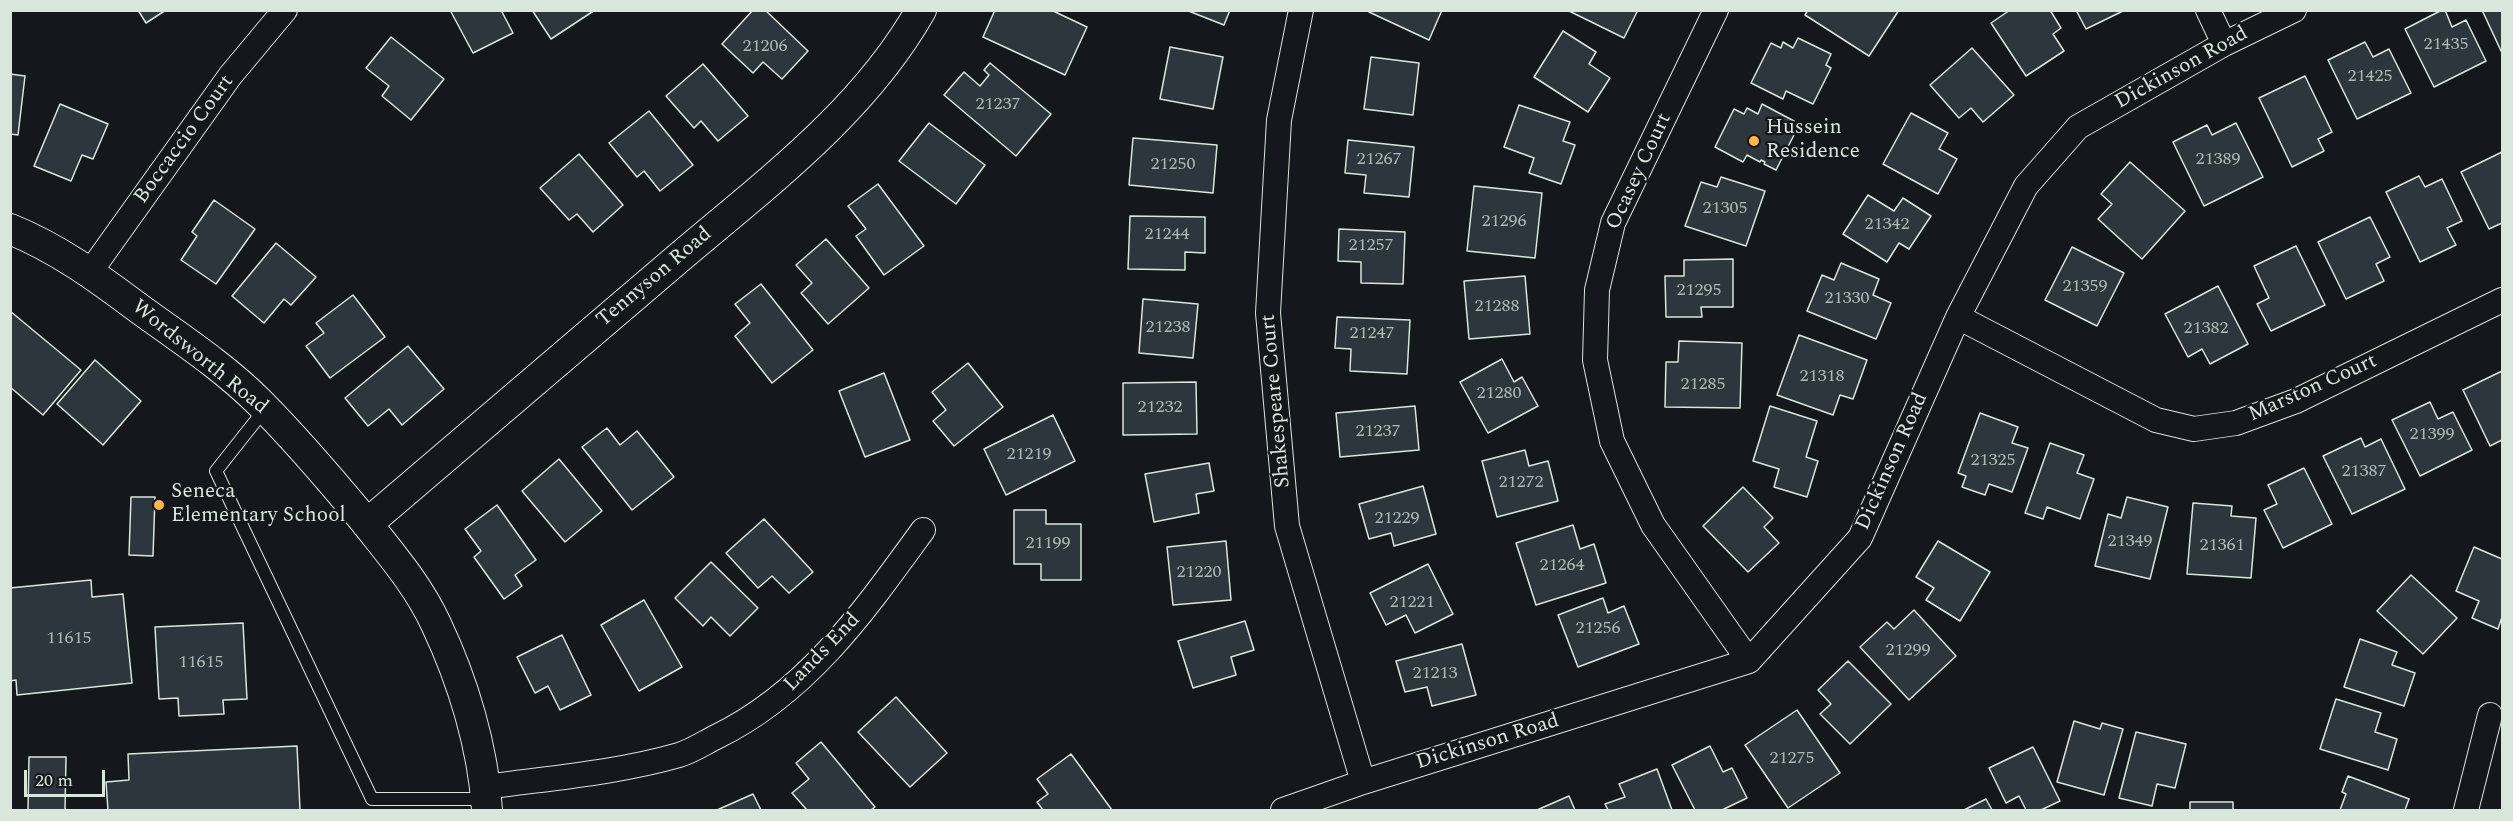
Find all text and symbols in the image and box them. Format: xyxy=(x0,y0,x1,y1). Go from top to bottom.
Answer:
street label: Dickinson Road xyxy=(2111,22,2253,116)
house number: 21435 xyxy=(2424,34,2468,56)
house number: 21206 xyxy=(743,36,787,58)
house number: 21425 xyxy=(2348,66,2392,88)
street label: Boccaccio Court xyxy=(130,71,240,209)
house number: 21237 xyxy=(976,94,1020,116)
street label: Ocasey Court xyxy=(1602,110,1678,234)
place label: Hussein Residence xyxy=(1766,116,1860,166)
marker: Hussein Residence xyxy=(1747,134,1761,148)
house number: 21267 xyxy=(1357,149,1401,171)
house number: 21389 xyxy=(2196,149,2240,171)
house number: 21250 xyxy=(1151,154,1195,176)
house number: 21305 xyxy=(1703,198,1747,220)
house number: 21296 xyxy=(1482,211,1526,233)
house number: 21342 xyxy=(1865,214,1909,236)
street label: Tennyson Road xyxy=(592,222,718,334)
house number: 21244 xyxy=(1145,224,1189,246)
house number: 21257 xyxy=(1349,235,1393,257)
house number: 21359 xyxy=(2063,276,2107,298)
house number: 21295 xyxy=(1677,280,1721,302)
house number: 21330 xyxy=(1825,288,1869,310)
street label: Wordsworth Road xyxy=(126,295,272,421)
house number: 21288 xyxy=(1475,296,1519,318)
street label: Shakespeare Court xyxy=(1257,313,1297,489)
house number: 21238 xyxy=(1146,317,1190,339)
house number: 21382 xyxy=(2184,318,2228,340)
house number: 21247 xyxy=(1350,323,1394,345)
street label: Marston Court xyxy=(2245,349,2381,429)
house number: 21318 xyxy=(1800,366,1844,388)
house number: 21285 xyxy=(1681,374,1725,396)
house number: 21280 xyxy=(1477,383,1521,405)
street label: Dickinson Road xyxy=(1851,389,1935,535)
house number: 21232 xyxy=(1138,397,1182,419)
house number: 21237 xyxy=(1356,421,1400,443)
house number: 21399 xyxy=(2410,424,2454,446)
house number: 21219 xyxy=(1007,444,1051,466)
house number: 21325 xyxy=(1971,450,2015,472)
house number: 21387 xyxy=(2342,461,2386,483)
house number: 21272 xyxy=(1499,472,1543,494)
place label: Seneca Elementary School xyxy=(171,480,346,530)
marker: Seneca Elementary School xyxy=(152,498,166,512)
house number: 21229 xyxy=(1375,508,1419,530)
house number: 21349 xyxy=(2108,531,2152,553)
house number: 21199 xyxy=(1026,533,1070,555)
house number: 21361 xyxy=(2200,535,2244,557)
house number: 21264 xyxy=(1540,555,1584,577)
house number: 21220 xyxy=(1177,562,1221,584)
house number: 21221 xyxy=(1390,592,1434,614)
street label: Lands End xyxy=(779,608,867,698)
house number: 21256 xyxy=(1576,618,1620,640)
house number: 11615 xyxy=(47,628,91,650)
house number: 21299 xyxy=(1886,640,1930,662)
house number: 11615 xyxy=(179,652,223,674)
house number: 21213 xyxy=(1413,663,1457,685)
street label: Dickinson Road xyxy=(1413,709,1563,777)
house number: 21275 xyxy=(1770,748,1814,770)
scale bar xyxy=(27,758,108,796)
text: 20 m xyxy=(35,767,73,794)

